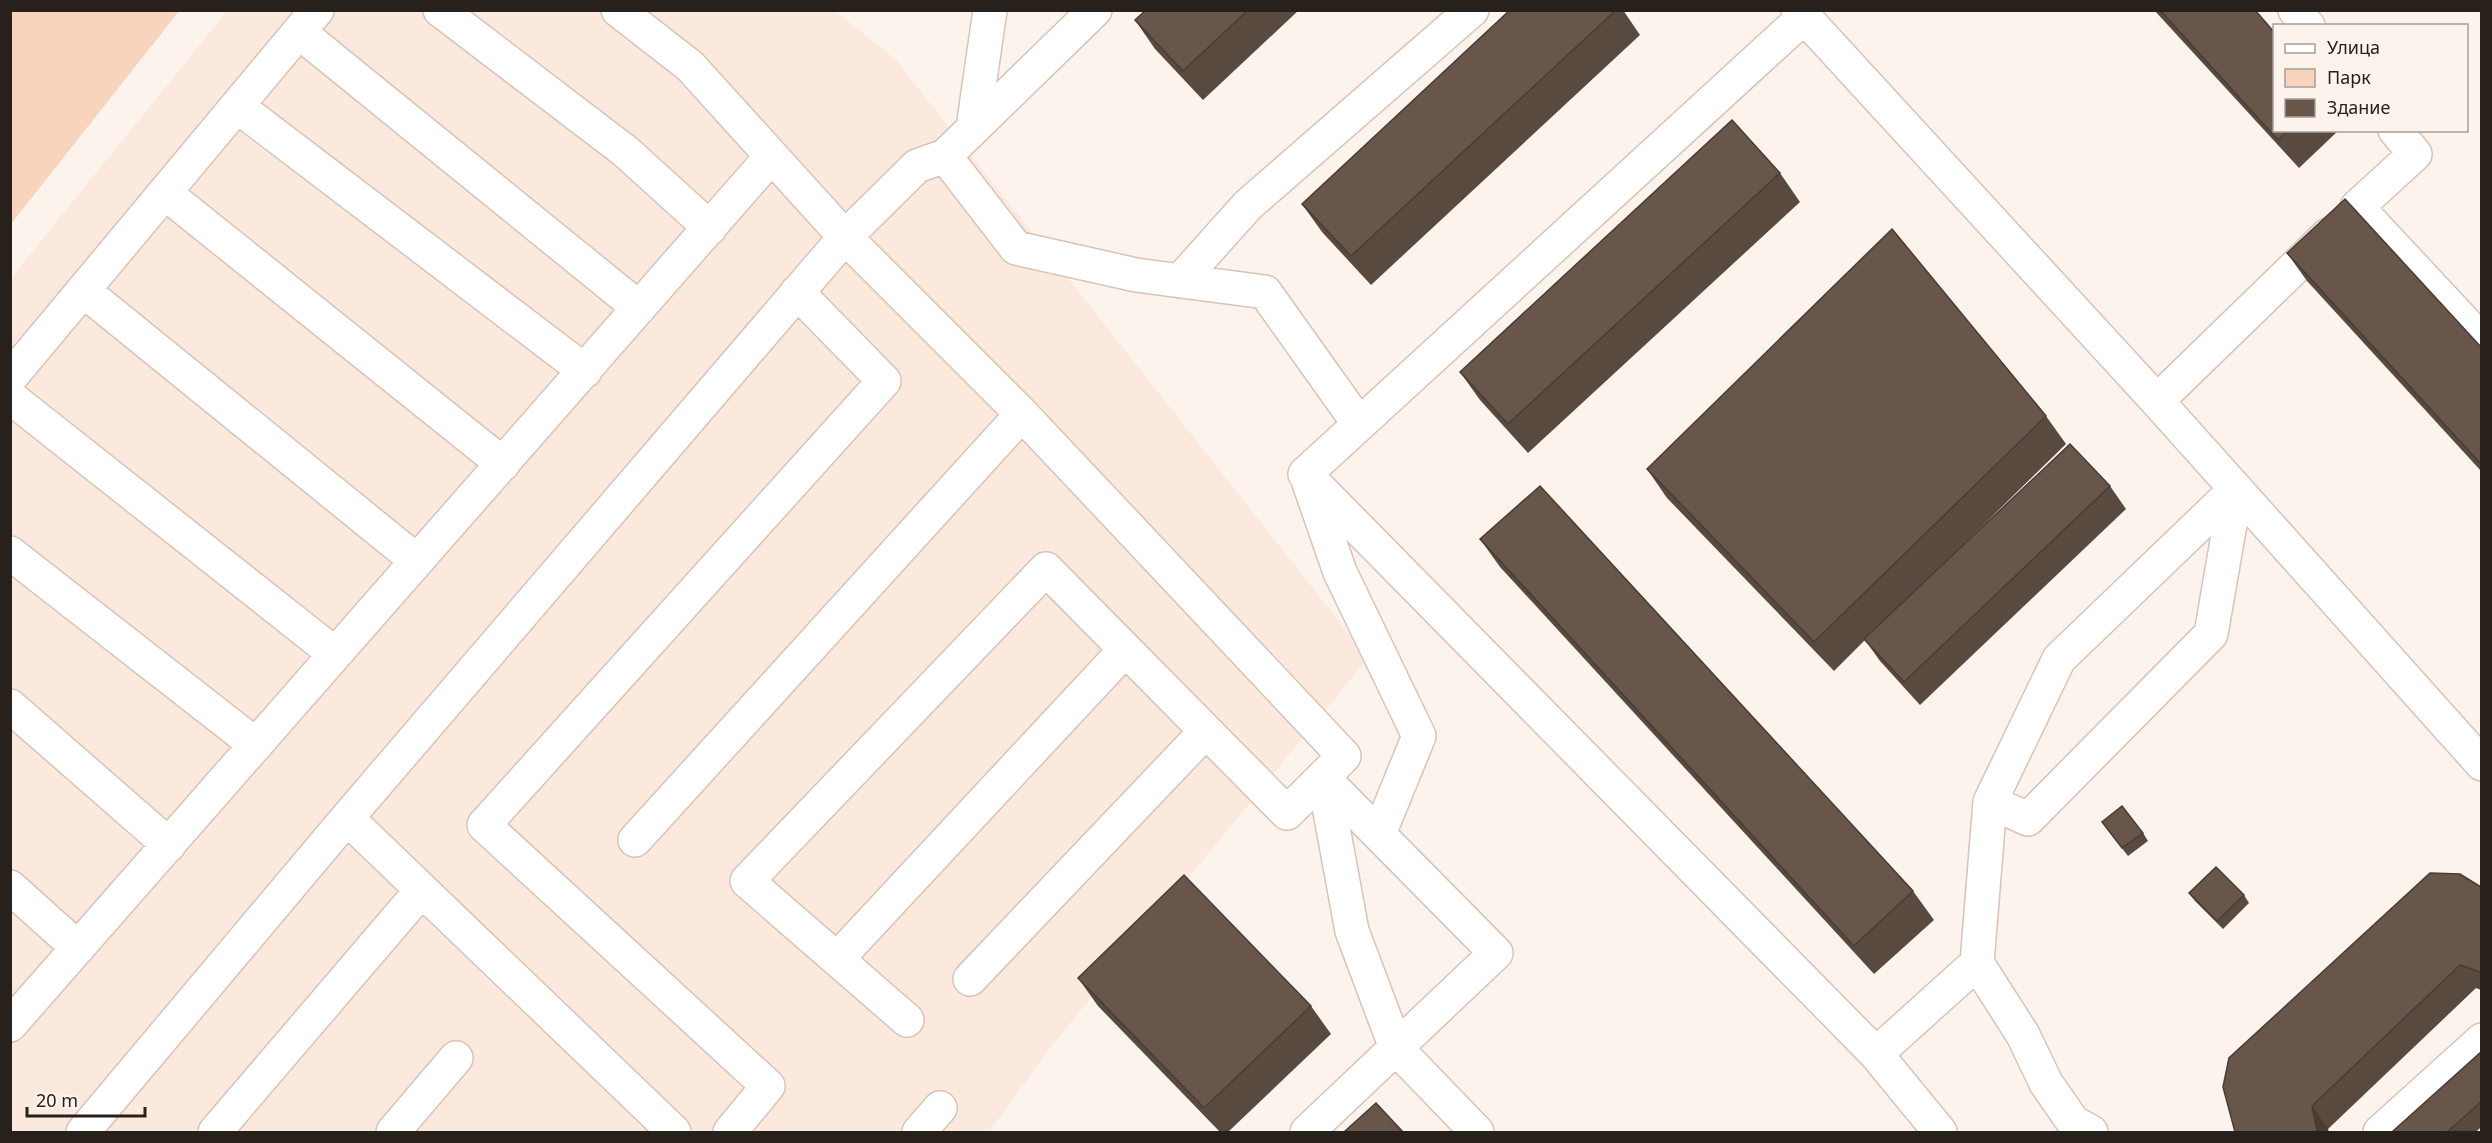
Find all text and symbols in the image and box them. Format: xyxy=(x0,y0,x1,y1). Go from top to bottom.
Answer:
legend xyxy=(2273,24,2468,132)
text: Улица xyxy=(2327,35,2380,59)
text: Парк xyxy=(2327,65,2371,89)
text: Здание xyxy=(2327,95,2391,119)
scale bar xyxy=(27,1080,146,1118)
text: 20 m xyxy=(36,1088,78,1112)

